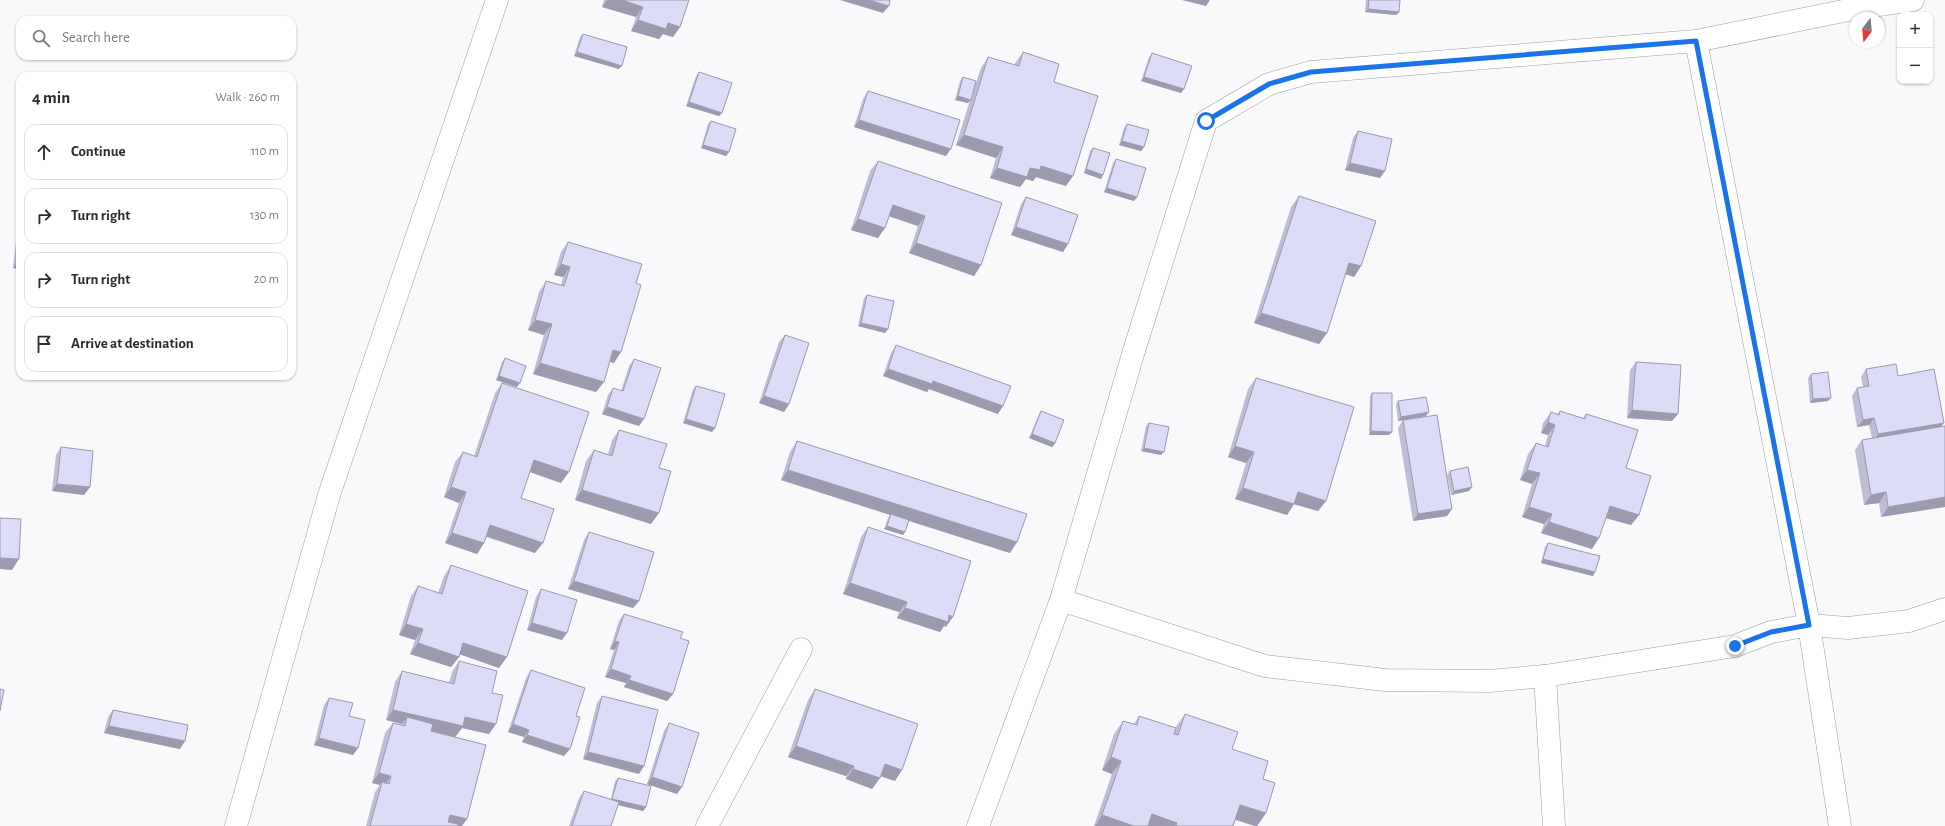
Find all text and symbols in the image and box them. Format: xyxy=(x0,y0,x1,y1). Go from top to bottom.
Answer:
north arrow xyxy=(1849,12,1885,48)
map controls xyxy=(1897,12,1933,84)
button: + xyxy=(1897,12,1933,48)
search box xyxy=(16,16,296,60)
icon: search xyxy=(30,27,52,49)
text: Search here xyxy=(62,30,130,45)
button: − xyxy=(1897,48,1933,84)
text: 4 min xyxy=(32,89,70,106)
text: Walk · 260 m xyxy=(215,91,280,104)
route start xyxy=(1197,112,1215,130)
icon: ahead xyxy=(33,141,55,163)
text: Continue xyxy=(71,144,126,159)
text: 110 m xyxy=(251,145,279,158)
icon: right xyxy=(33,205,55,227)
text: Turn right xyxy=(71,208,130,223)
text: 130 m xyxy=(250,209,279,222)
icon: right xyxy=(33,269,55,291)
text: Turn right xyxy=(71,272,130,287)
text: 20 m xyxy=(254,273,279,286)
icon: arrive xyxy=(33,333,55,355)
text: Arrive at destination xyxy=(71,336,194,351)
route end xyxy=(1726,637,1744,655)

